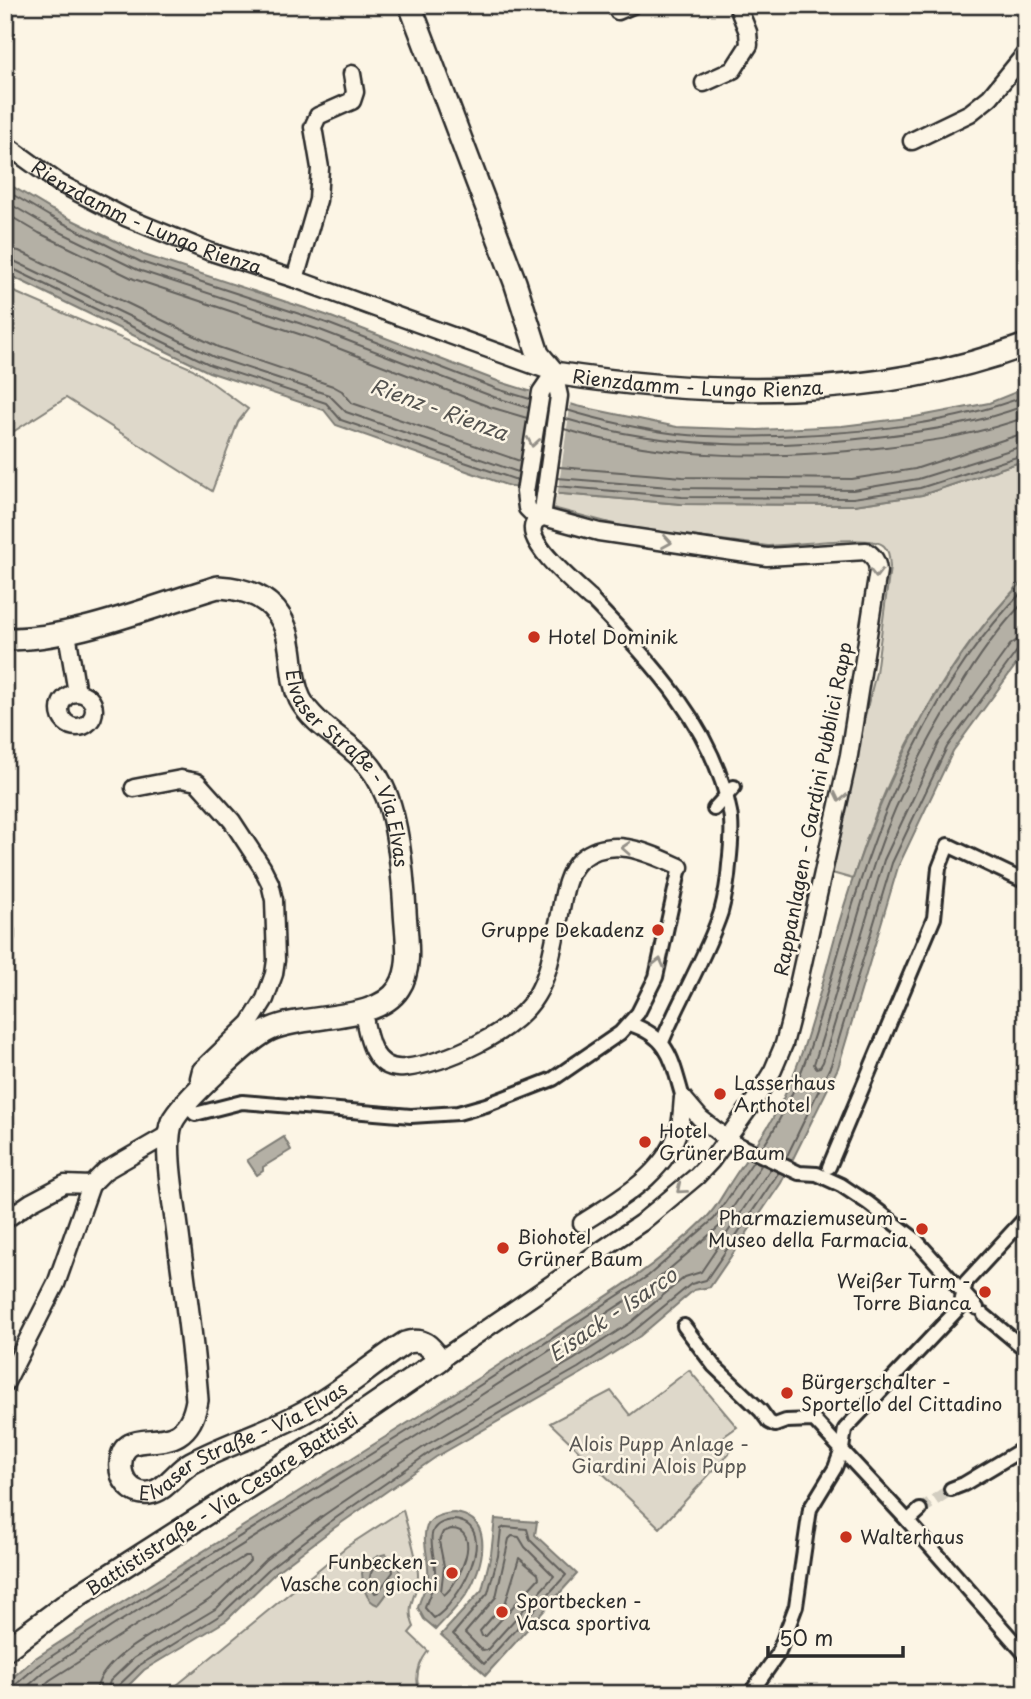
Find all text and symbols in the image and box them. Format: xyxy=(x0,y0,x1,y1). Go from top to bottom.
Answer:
street label: Rienzdamm - Lungo Rienza xyxy=(26,153,266,281)
street label: Rienzdamm - Lungo Rienza xyxy=(571,361,824,403)
water label: Rienz - Rienza xyxy=(367,369,514,448)
one-way arrow xyxy=(526,436,541,448)
one-way arrow xyxy=(661,534,672,549)
one-way arrow xyxy=(868,568,884,579)
place label: Hotel Dominik xyxy=(548,622,679,650)
marker: Hotel Dominik xyxy=(526,629,542,645)
street label: Rappanlagen - Gardini Pubblici Rapp xyxy=(766,639,858,978)
street label: Elvaser Straße - Via Elvas xyxy=(280,668,416,869)
one-way arrow xyxy=(833,791,848,803)
one-way arrow xyxy=(620,841,631,856)
place label: Gruppe Dekadenz xyxy=(481,915,644,943)
marker: Gruppe Dekadenz xyxy=(650,922,666,938)
one-way arrow xyxy=(651,957,665,969)
place label: Lasserhaus Arthotel xyxy=(734,1068,835,1118)
marker: Lasserhaus Arthotel xyxy=(712,1086,728,1102)
place label: Hotel Grüner Baum xyxy=(659,1116,785,1166)
marker: Hotel Grüner Baum xyxy=(637,1134,653,1150)
one-way arrow xyxy=(676,1181,689,1194)
place label: Pharmaziemuseum - Museo della Farmacia xyxy=(708,1203,908,1253)
marker: Pharmaziemuseum - Museo della Farmacia xyxy=(914,1221,930,1237)
place label: Biohotel Grüner Baum xyxy=(517,1222,643,1272)
marker: Biohotel Grüner Baum xyxy=(495,1240,511,1256)
water label: Eisack - Isarco xyxy=(541,1258,684,1368)
place label: Weißer Turm - Torre Bianca xyxy=(837,1266,971,1316)
marker: Weißer Turm - Torre Bianca xyxy=(977,1284,993,1300)
place label: Bürgerschalter - Sportello del Cittadino xyxy=(801,1367,1002,1417)
street label: Elvaser Straße - Via Elvas xyxy=(138,1374,353,1506)
marker: Bürgerschalter - Sportello del Cittadino xyxy=(779,1385,795,1401)
street label: Battististraße - Via Cesare Battisti xyxy=(80,1404,363,1602)
park label: Alois Pupp Anlage - Giardini Alois Pupp xyxy=(569,1429,749,1479)
place label: Walterhaus xyxy=(860,1522,964,1550)
marker: Walterhaus xyxy=(838,1529,854,1545)
place label: Funbecken - Vasche con giochi xyxy=(280,1547,438,1597)
marker: Funbecken - Vasche con giochi xyxy=(444,1565,460,1581)
place label: Sportbecken - Vasca sportiva xyxy=(516,1586,650,1636)
marker: Sportbecken - Vasca sportiva xyxy=(494,1604,510,1620)
scale bar xyxy=(768,1615,903,1659)
text: 50 m xyxy=(779,1621,833,1653)

